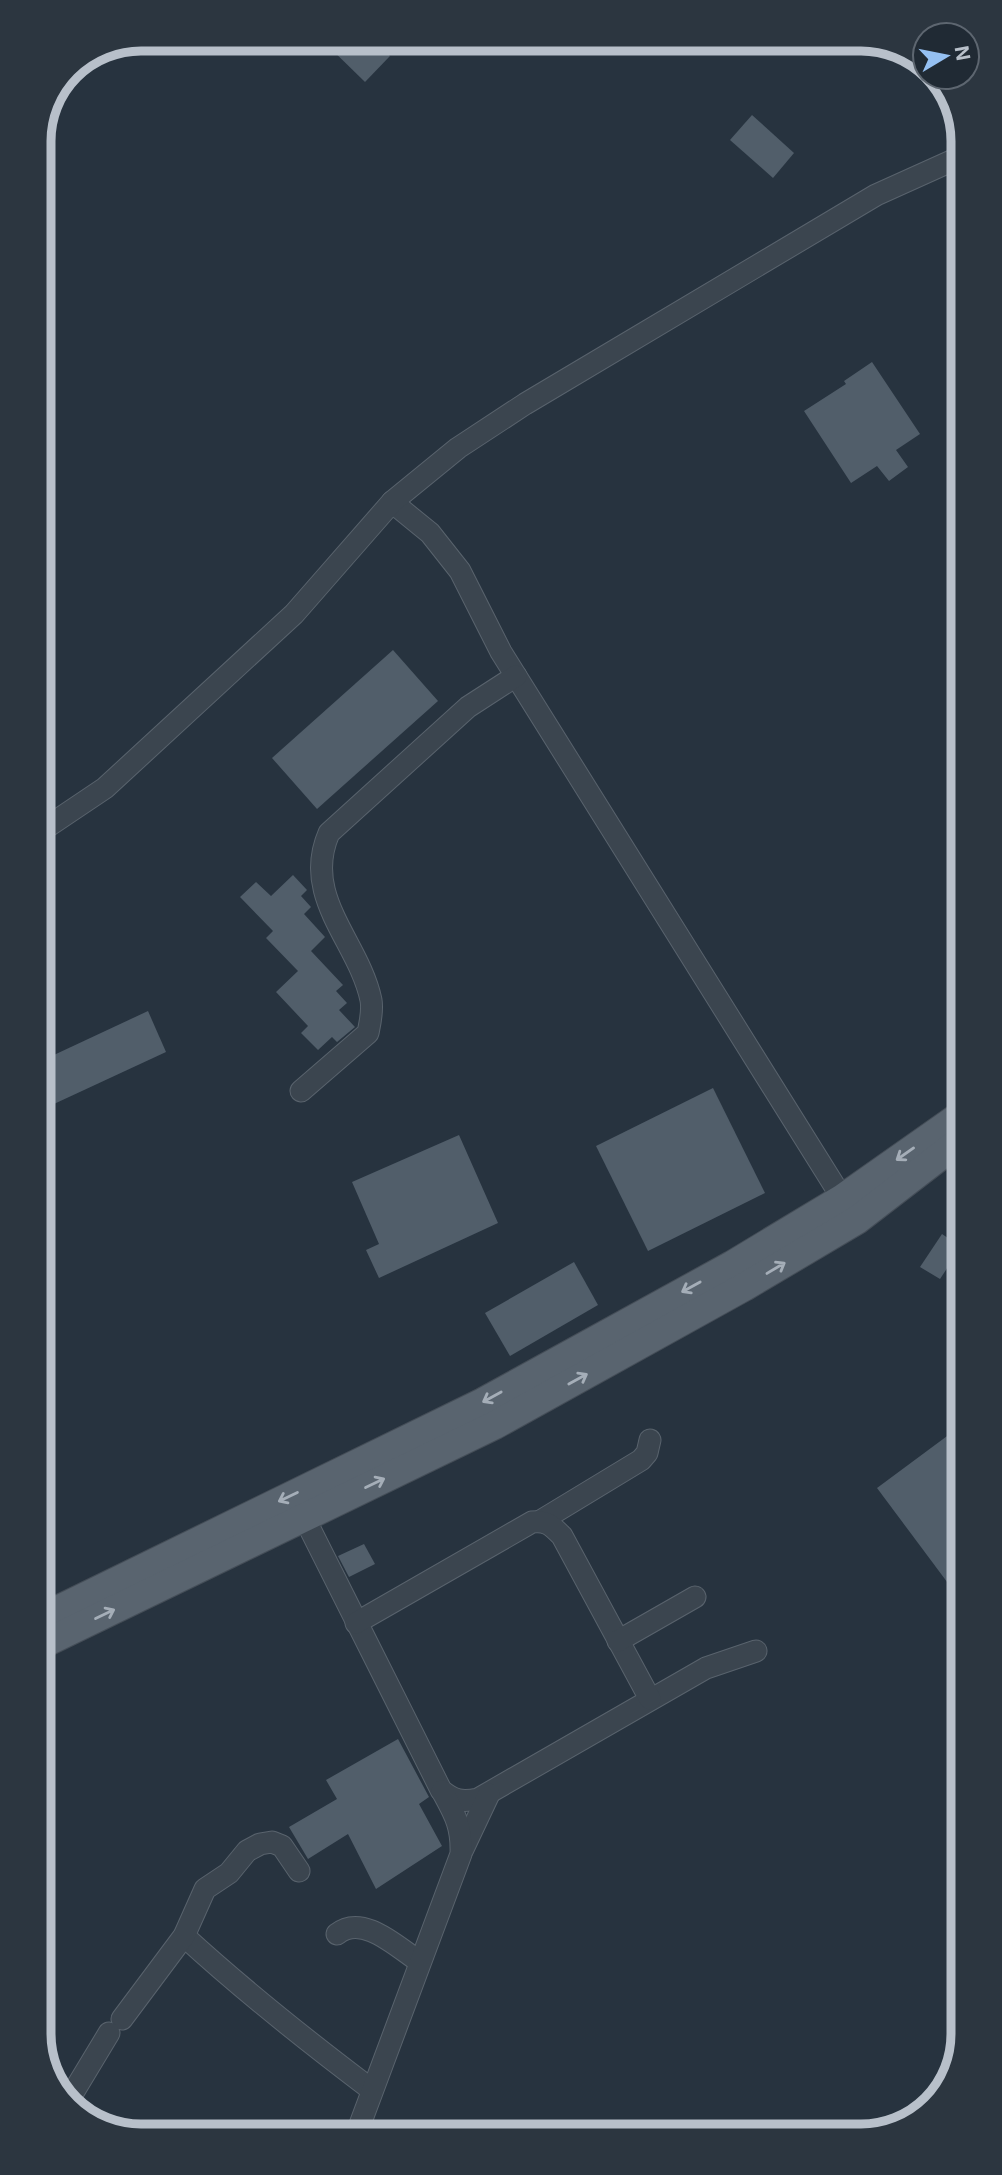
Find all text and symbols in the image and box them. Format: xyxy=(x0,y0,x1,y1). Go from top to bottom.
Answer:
north arrow xyxy=(911,21,981,91)
text: N xyxy=(950,44,975,62)
one-way arrow xyxy=(896,1147,915,1161)
one-way arrow xyxy=(766,1261,786,1275)
one-way arrow xyxy=(682,1280,702,1294)
one-way arrow xyxy=(567,1372,587,1386)
one-way arrow xyxy=(482,1391,503,1404)
one-way arrow xyxy=(364,1475,385,1489)
one-way arrow xyxy=(278,1491,299,1505)
one-way arrow xyxy=(94,1607,115,1620)

